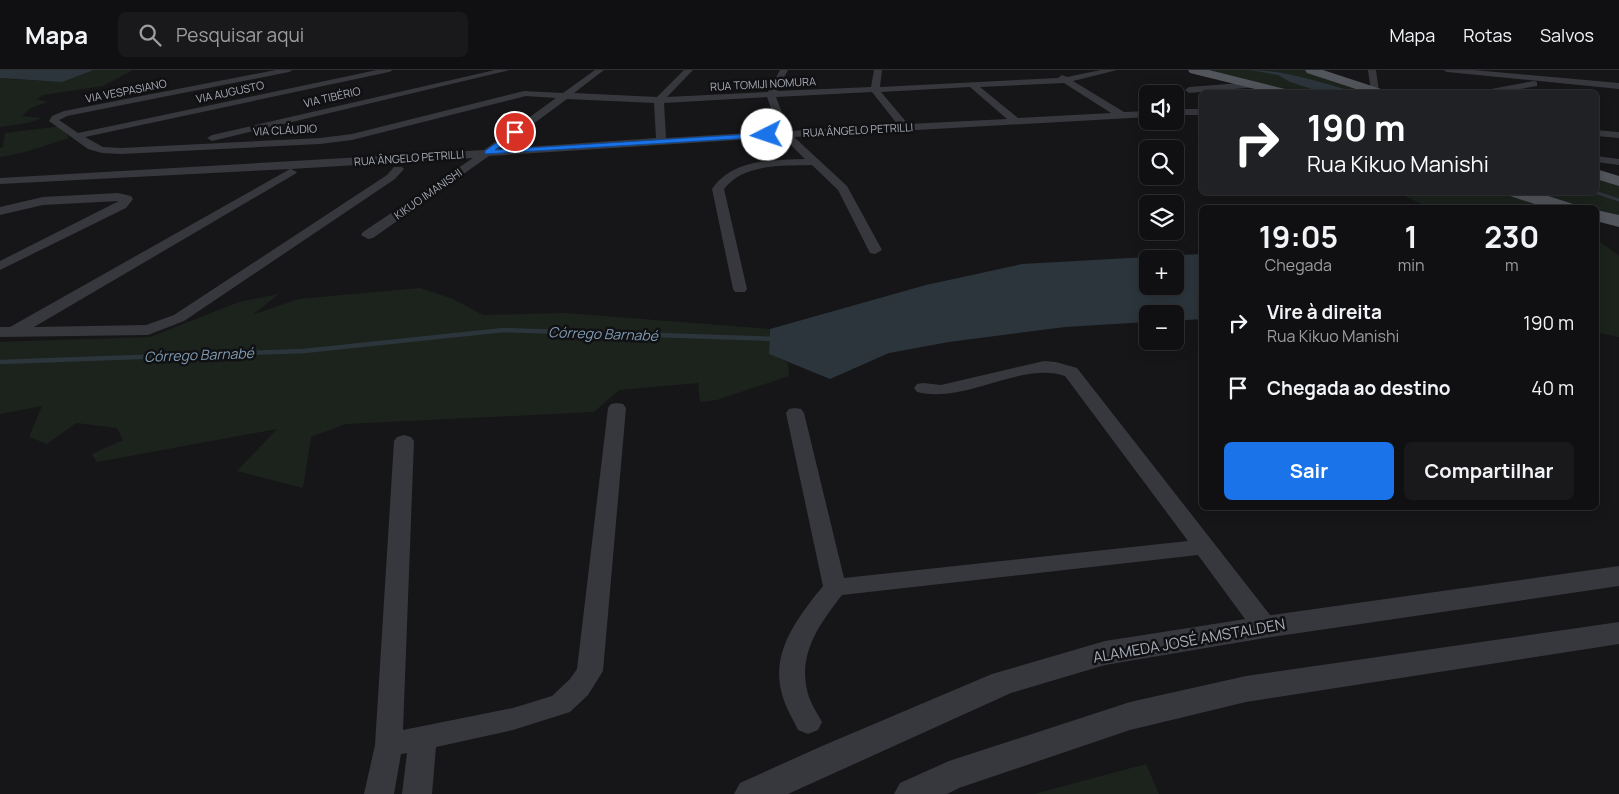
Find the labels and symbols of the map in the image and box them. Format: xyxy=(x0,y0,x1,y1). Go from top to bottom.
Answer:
street label: RUA TOMIJI NOMURA xyxy=(710,73,816,94)
street label: VIA VESPASIANO xyxy=(84,75,168,106)
street label: VIA AUGUSTO xyxy=(194,77,265,106)
street label: VIA TIBÉRIO xyxy=(302,83,362,110)
position arrow xyxy=(740,108,792,160)
pin xyxy=(494,111,536,153)
street label: RUA ÂNGELO PETRILLI xyxy=(802,119,913,140)
street label: VIA CLÁUDIO xyxy=(253,120,317,139)
street label: RUA ÂNGELO PETRILLI xyxy=(353,146,465,169)
street label: KIKUO IMANISHI xyxy=(391,165,464,222)
water label: Córrego Barnabé xyxy=(548,322,659,345)
water label: Córrego Barnabé xyxy=(144,343,255,366)
street label: ALAMEDA JOSÉ AMSTALDEN xyxy=(1091,613,1287,668)

